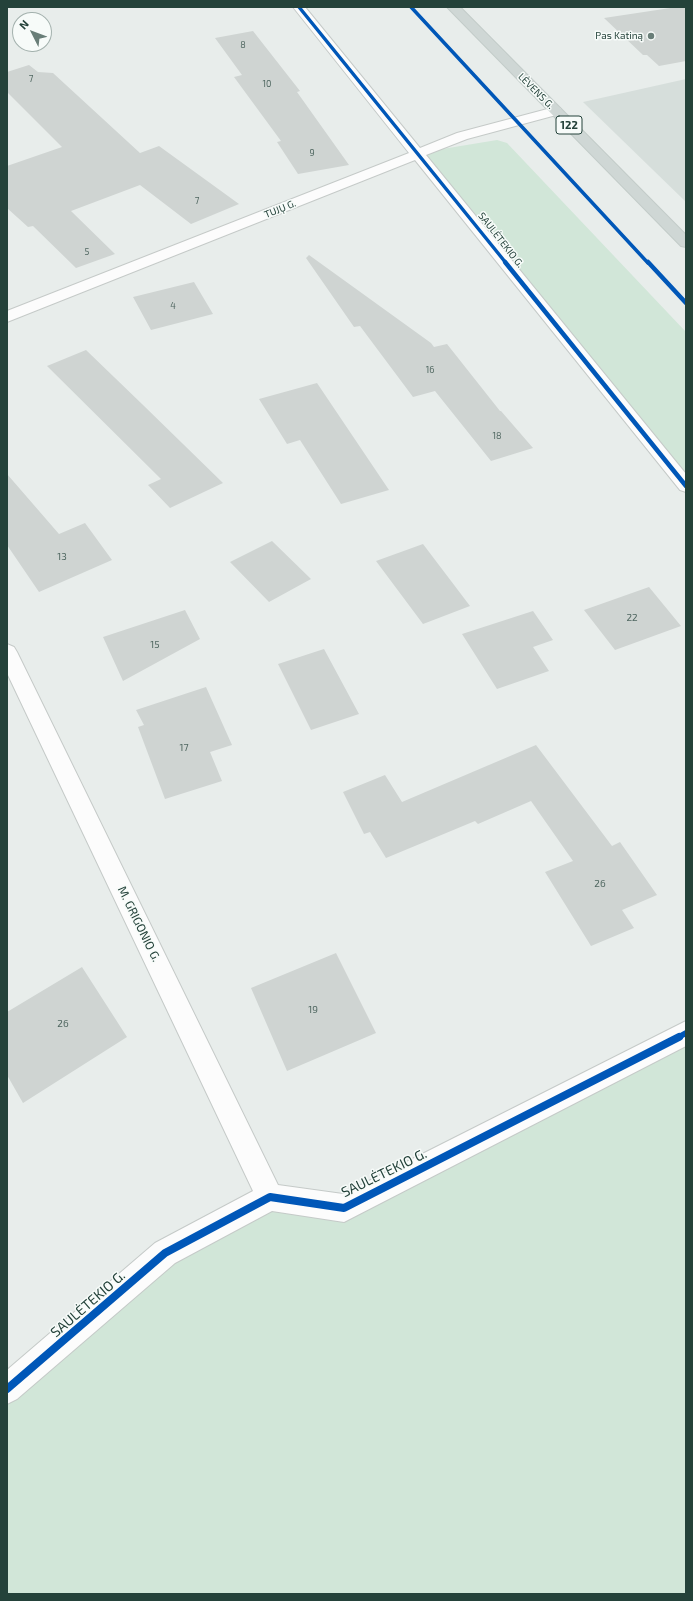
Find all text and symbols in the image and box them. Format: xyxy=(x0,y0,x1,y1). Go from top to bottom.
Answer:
north arrow xyxy=(12,12,52,52)
text: N xyxy=(16,17,31,32)
place label: Pas Katiną xyxy=(595,30,643,42)
marker: Pas Katiną xyxy=(646,31,656,41)
house number: 8 xyxy=(240,40,246,50)
street label: LĖVENS G. xyxy=(516,71,556,111)
house number: 7 xyxy=(29,74,33,84)
house number: 10 xyxy=(262,79,272,89)
road number: 122 xyxy=(556,116,582,134)
house number: 9 xyxy=(309,148,315,158)
house number: 7 xyxy=(195,196,199,206)
street label: TUJŲ G. xyxy=(262,197,298,221)
street label: SAULĖTEKIO G. xyxy=(476,210,526,270)
house number: 5 xyxy=(85,247,89,257)
house number: 4 xyxy=(170,301,176,311)
house number: 16 xyxy=(426,365,434,375)
house number: 18 xyxy=(492,431,502,441)
house number: 13 xyxy=(57,551,67,563)
house number: 22 xyxy=(626,612,638,624)
house number: 15 xyxy=(150,639,160,651)
house number: 17 xyxy=(179,742,189,754)
house number: 26 xyxy=(594,878,606,890)
street label: M. GRIGONIO G. xyxy=(115,884,163,964)
house number: 19 xyxy=(308,1004,318,1016)
house number: 26 xyxy=(57,1018,69,1030)
street label: SAULĖTEKIO G. xyxy=(338,1145,430,1201)
street label: SAULĖTEKIO G. xyxy=(47,1267,129,1341)

